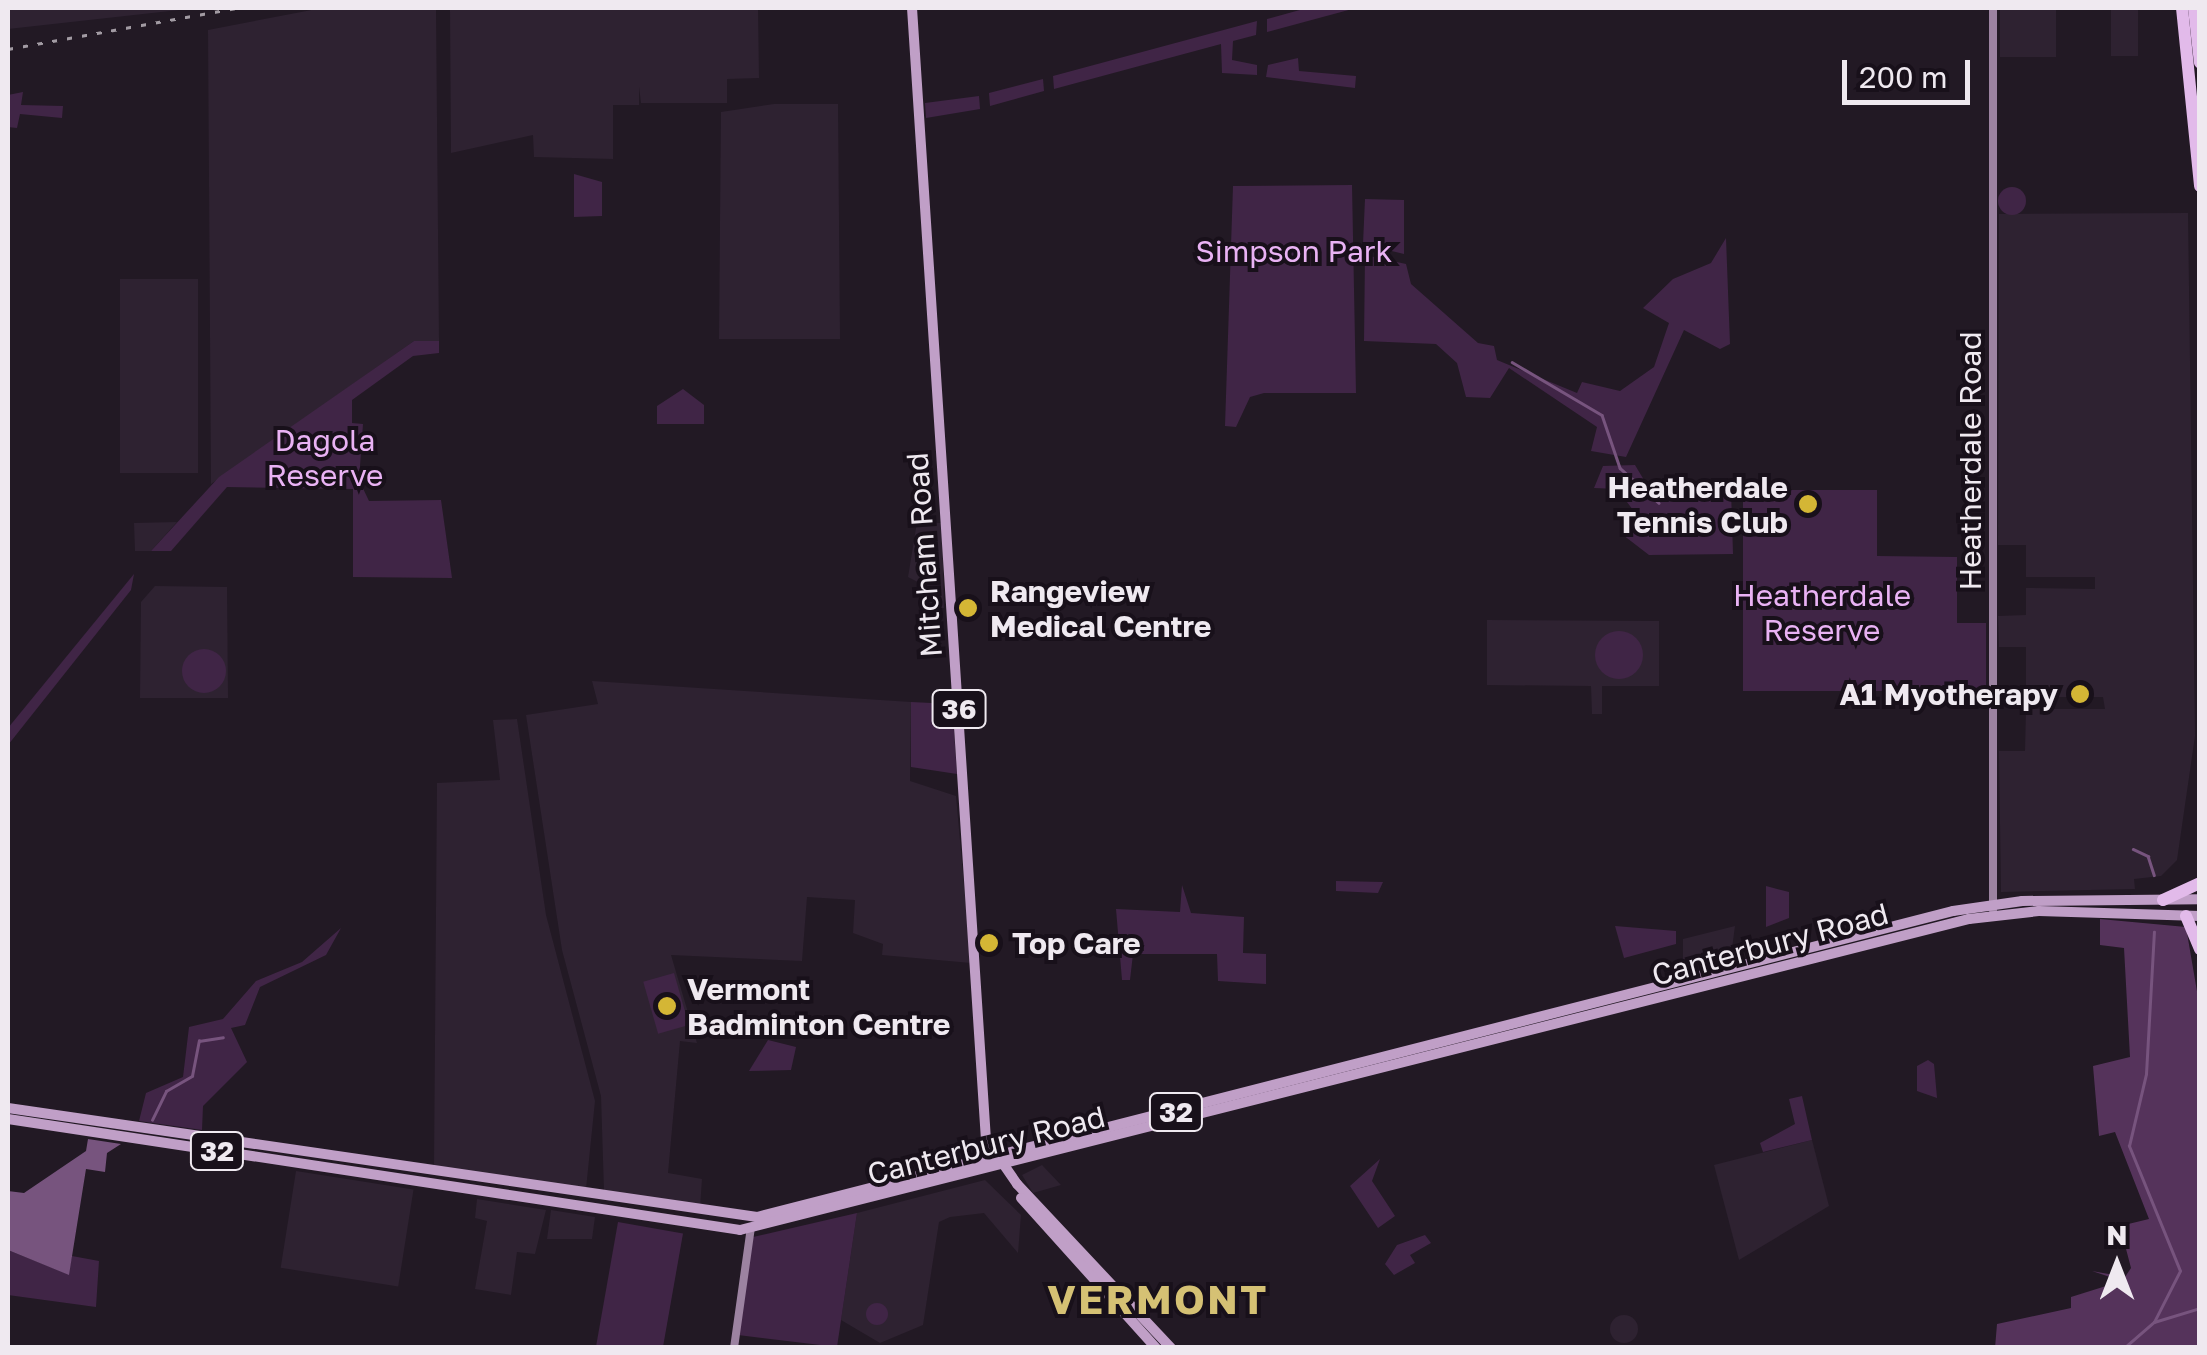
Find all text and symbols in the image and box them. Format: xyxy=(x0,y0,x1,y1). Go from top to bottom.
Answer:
scale bar xyxy=(1847,40,1974,102)
text: 200 m xyxy=(1859,59,1948,95)
park label: Simpson Park xyxy=(1195,233,1393,269)
street label: Heatherdale Road xyxy=(1952,331,1988,591)
park label: Dagola Reserve xyxy=(267,422,383,492)
street label: Mitcham Road xyxy=(899,451,949,659)
place label: Heatherdale Tennis Club xyxy=(1608,469,1788,540)
marker: Heatherdale Tennis Club xyxy=(1797,493,1819,515)
place label: Rangeview Medical Centre xyxy=(990,573,1211,644)
park label: Heatherdale Reserve xyxy=(1733,577,1911,648)
marker: Rangeview Medical Centre xyxy=(955,595,981,621)
place label: A1 Myotherapy xyxy=(1839,676,2058,712)
marker: A1 Myotherapy xyxy=(2067,681,2093,707)
road number: 36 xyxy=(932,686,986,732)
street label: Canterbury Road xyxy=(1648,895,1892,993)
place label: Top Care xyxy=(1012,925,1141,961)
marker: Top Care xyxy=(976,930,1002,956)
place label: Vermont Badminton Centre xyxy=(687,971,950,1042)
marker: Vermont Badminton Centre xyxy=(656,995,678,1017)
road number: 32 xyxy=(1148,1089,1204,1135)
street label: Canterbury Road xyxy=(863,1098,1109,1192)
road number: 32 xyxy=(190,1128,244,1174)
north arrow xyxy=(2067,1215,2167,1315)
text: N xyxy=(2106,1218,2128,1251)
district label: VERMONT xyxy=(1047,1275,1269,1323)

